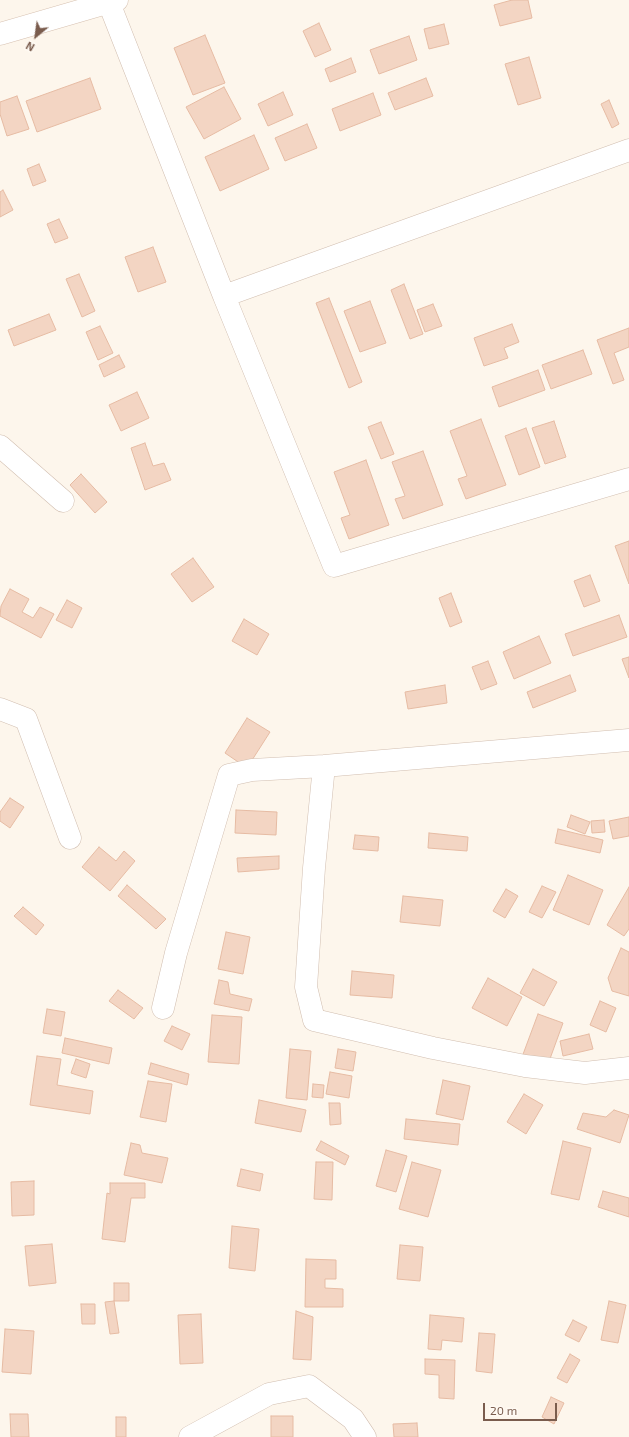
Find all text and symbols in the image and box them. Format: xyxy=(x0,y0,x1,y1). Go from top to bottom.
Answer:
north arrow xyxy=(16,16,56,56)
text: N xyxy=(23,39,37,55)
scale bar xyxy=(485,1395,559,1421)
text: 20 m xyxy=(490,1403,517,1417)

